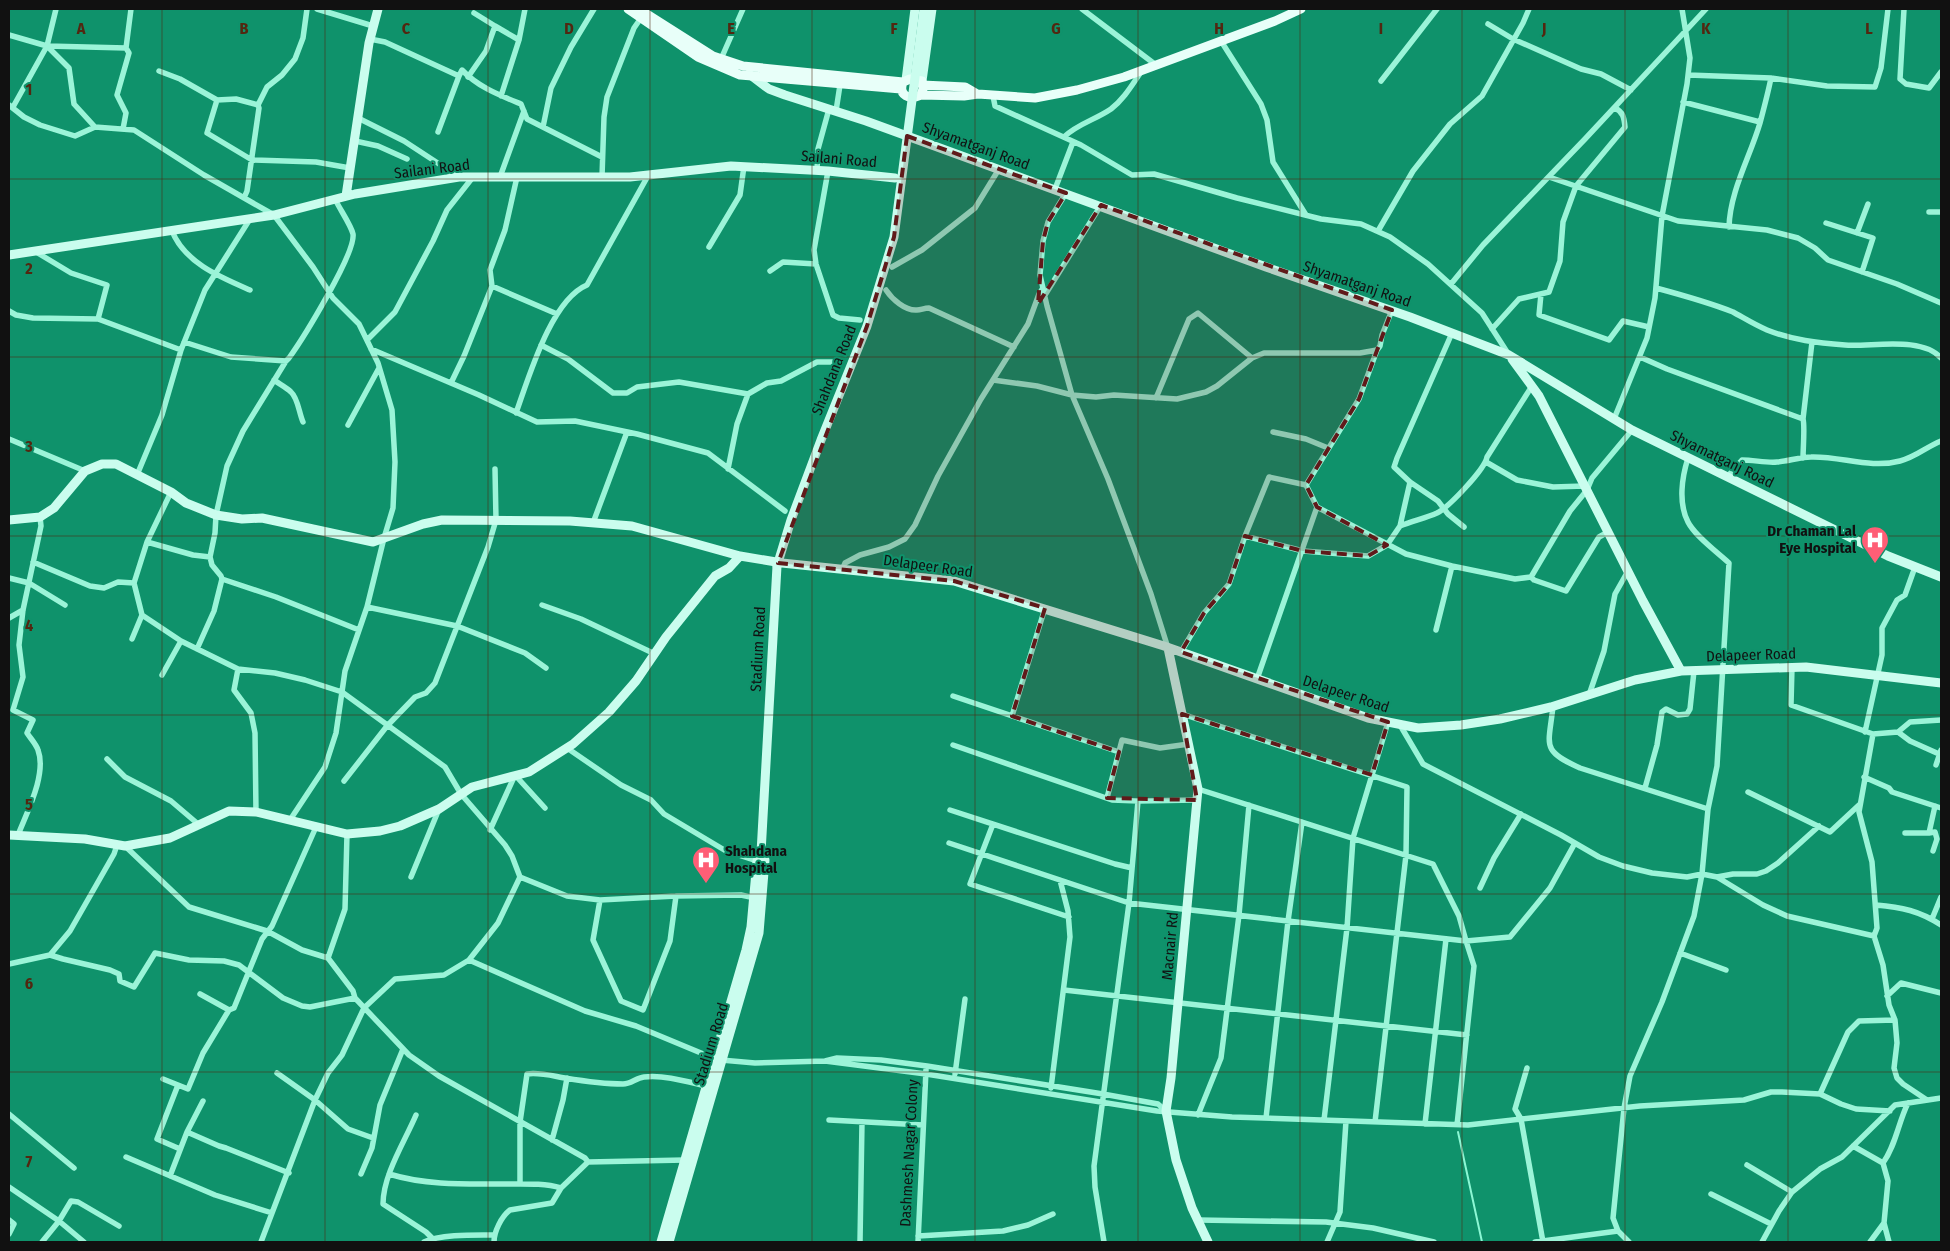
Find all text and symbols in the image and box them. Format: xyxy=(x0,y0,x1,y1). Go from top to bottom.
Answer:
text: A xyxy=(76,19,86,38)
text: B xyxy=(240,19,249,38)
text: C xyxy=(402,19,411,38)
text: D xyxy=(564,19,574,38)
text: E xyxy=(727,19,735,38)
text: F xyxy=(890,19,898,38)
text: G xyxy=(1051,19,1061,38)
text: H xyxy=(1214,19,1224,38)
text: I xyxy=(1379,19,1383,38)
text: J xyxy=(1541,19,1546,38)
text: K xyxy=(1701,19,1711,38)
text: L xyxy=(1865,19,1873,38)
text: 1 xyxy=(26,80,32,99)
street label: Shyamatganj Road xyxy=(920,118,1032,174)
street label: Sailani Road xyxy=(800,147,878,171)
street label: Sailani Road xyxy=(393,155,471,183)
street label: Shyamatganj Road xyxy=(1301,257,1413,311)
text: 2 xyxy=(24,259,33,278)
street label: Shahdana Road xyxy=(808,322,860,418)
street label: Shyamatganj Road xyxy=(1667,426,1777,492)
text: 3 xyxy=(24,437,33,456)
place label: Dr Chaman Lal Eye Hospital xyxy=(1767,522,1857,557)
hospital icon: Dr Chaman Lal Eye Hospital xyxy=(1860,525,1890,564)
street label: Delapeer Road xyxy=(882,551,974,581)
street label: Stadium Road xyxy=(747,606,769,692)
text: 4 xyxy=(25,616,33,635)
street label: Delapeer Road xyxy=(1706,644,1796,666)
street label: Delapeer Road xyxy=(1300,672,1392,716)
text: 5 xyxy=(25,795,33,814)
place label: Shahdana Hospital xyxy=(725,842,787,877)
hospital icon: Shahdana Hospital xyxy=(691,845,721,884)
street label: Macnair Rd xyxy=(1158,911,1182,981)
text: 6 xyxy=(25,974,33,993)
street label: Stadium Road xyxy=(690,1001,732,1087)
street label: Dashmesh Nagar Colony xyxy=(896,1079,922,1227)
text: 7 xyxy=(26,1152,33,1171)

